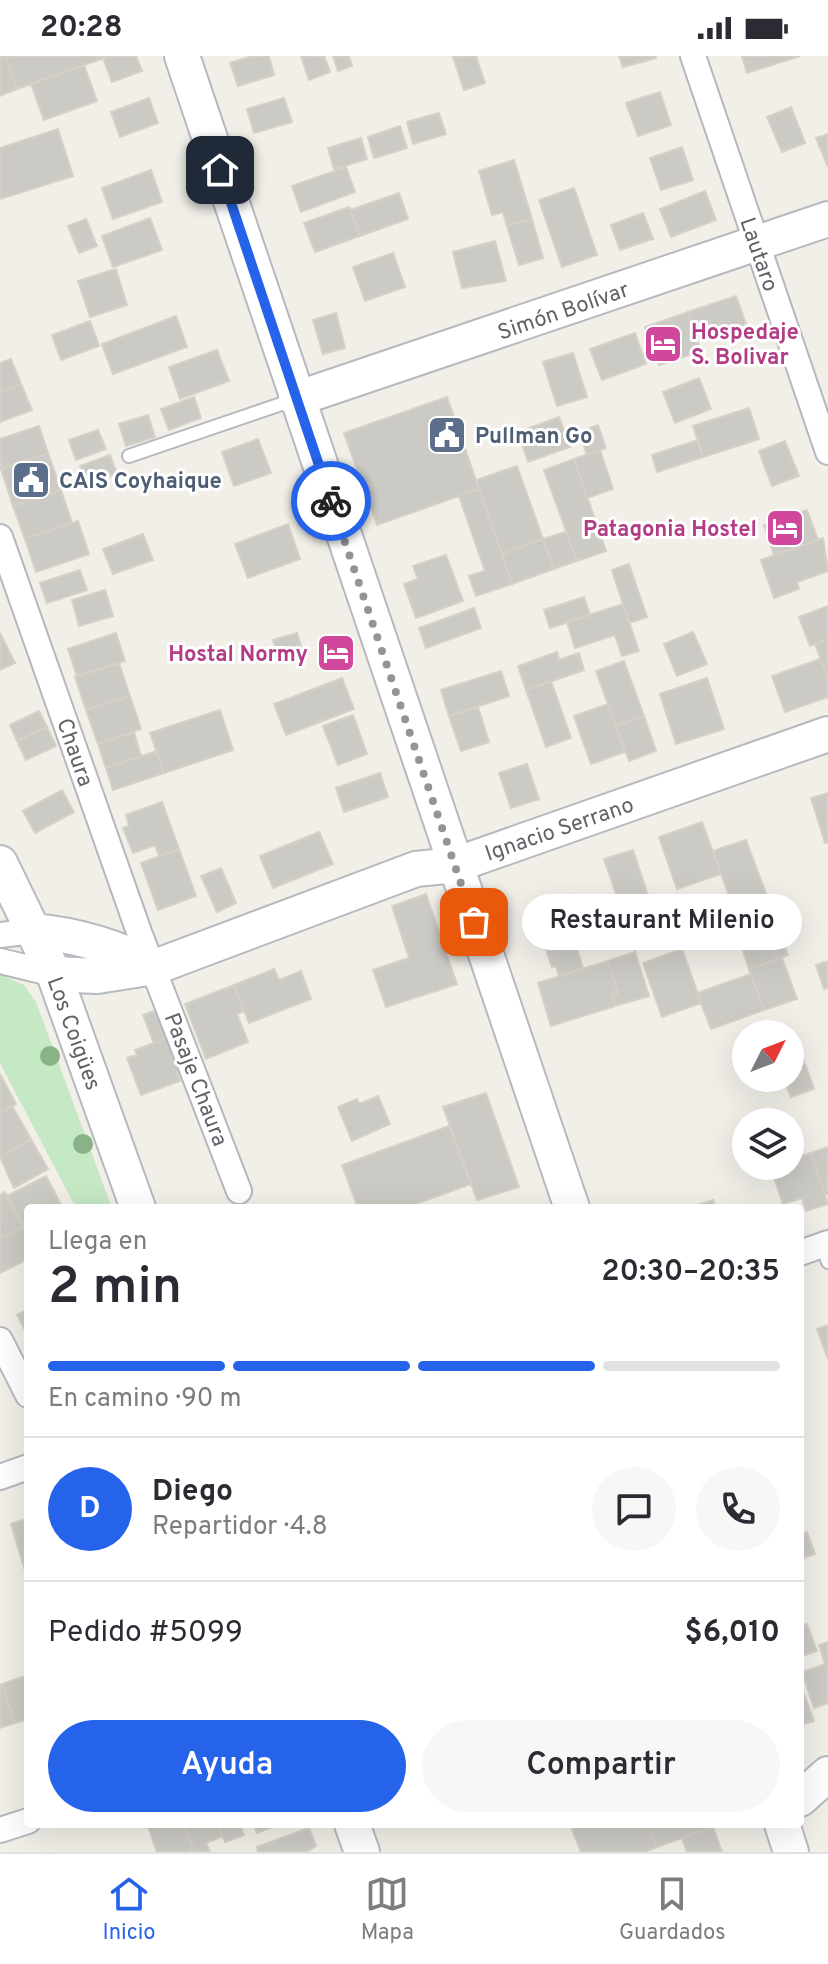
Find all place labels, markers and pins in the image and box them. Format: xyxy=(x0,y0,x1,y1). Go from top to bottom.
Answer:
pin xyxy=(186,136,254,204)
place label: Hospedaje S. Bolivar xyxy=(691,320,799,372)
hotel icon: Hospedaje S. Bolivar xyxy=(642,323,684,365)
public building icon: Pullman Go xyxy=(426,414,468,456)
place label: Pullman Go xyxy=(475,424,593,451)
public building icon: CAIS Coyhaique xyxy=(10,459,52,501)
place label: CAIS Coyhaique xyxy=(59,469,222,496)
hotel icon: Patagonia Hostel xyxy=(764,507,806,549)
place label: Patagonia Hostel xyxy=(583,517,757,544)
hotel icon: Hostal Normy xyxy=(315,632,357,674)
place label: Hostal Normy xyxy=(168,642,308,669)
pin xyxy=(440,888,508,956)
callout: Restaurant Milenio xyxy=(522,894,802,950)

